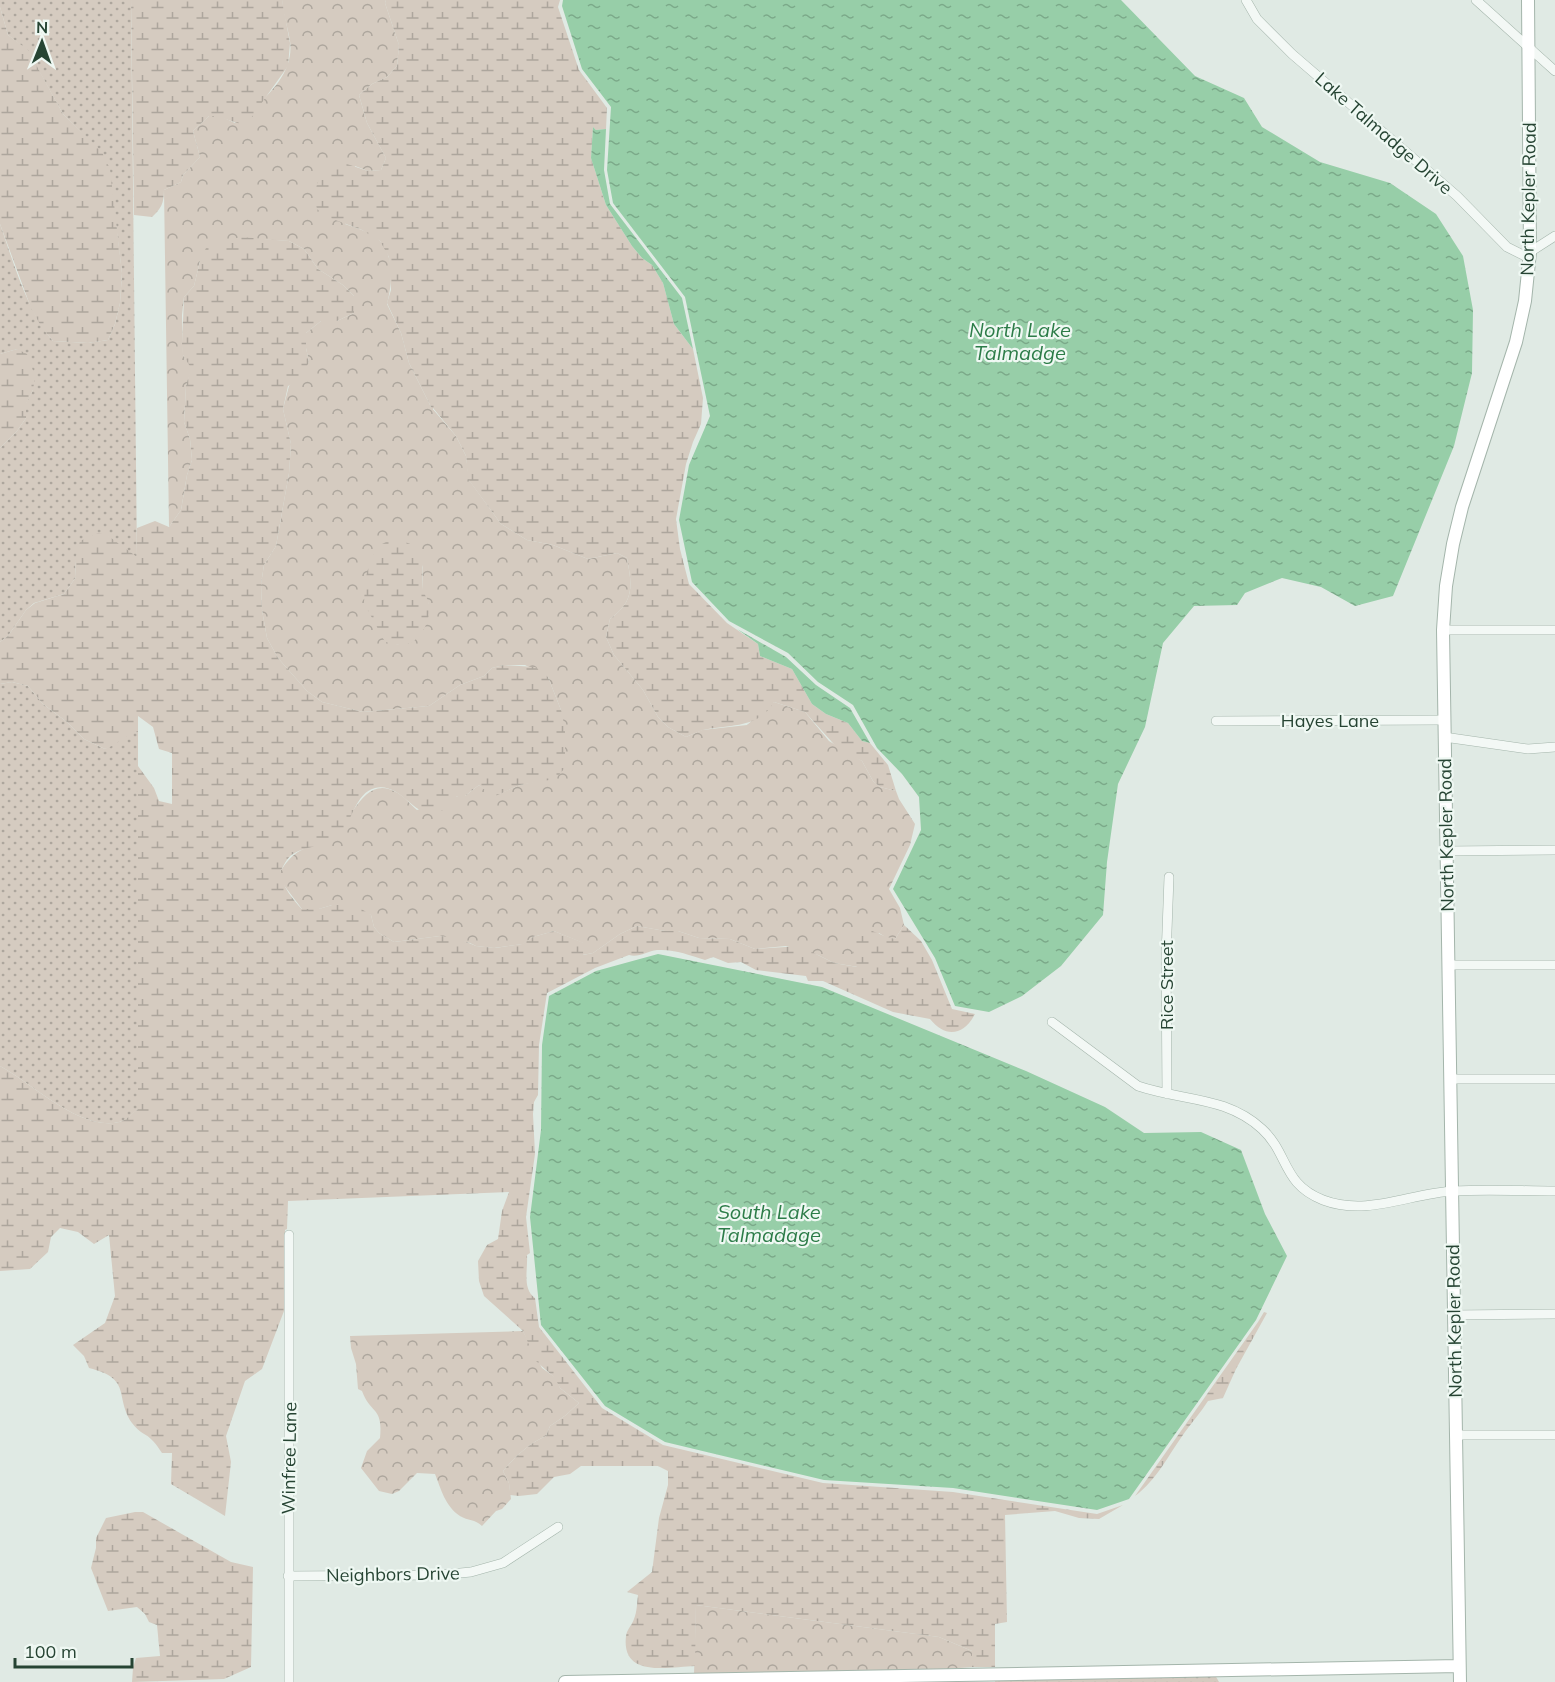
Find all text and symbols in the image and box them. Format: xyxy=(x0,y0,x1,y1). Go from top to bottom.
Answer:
north arrow xyxy=(12,12,72,72)
text: N xyxy=(36,17,48,37)
street label: Lake Talmadge Drive xyxy=(1310,67,1458,199)
street label: North Kepler Road xyxy=(1515,122,1541,276)
water label: North Lake Talmadge xyxy=(969,317,1071,365)
street label: Hayes Lane xyxy=(1281,709,1379,732)
street label: North Kepler Road xyxy=(1433,758,1459,912)
street label: Rice Street xyxy=(1155,940,1178,1030)
water label: South Lake Talmadage xyxy=(717,1199,821,1247)
street label: North Kepler Road xyxy=(1441,1244,1467,1398)
street label: Winfree Lane xyxy=(277,1402,301,1514)
street label: Neighbors Drive xyxy=(326,1561,460,1587)
scale bar xyxy=(15,1631,132,1669)
text: 100 m xyxy=(24,1640,77,1663)

